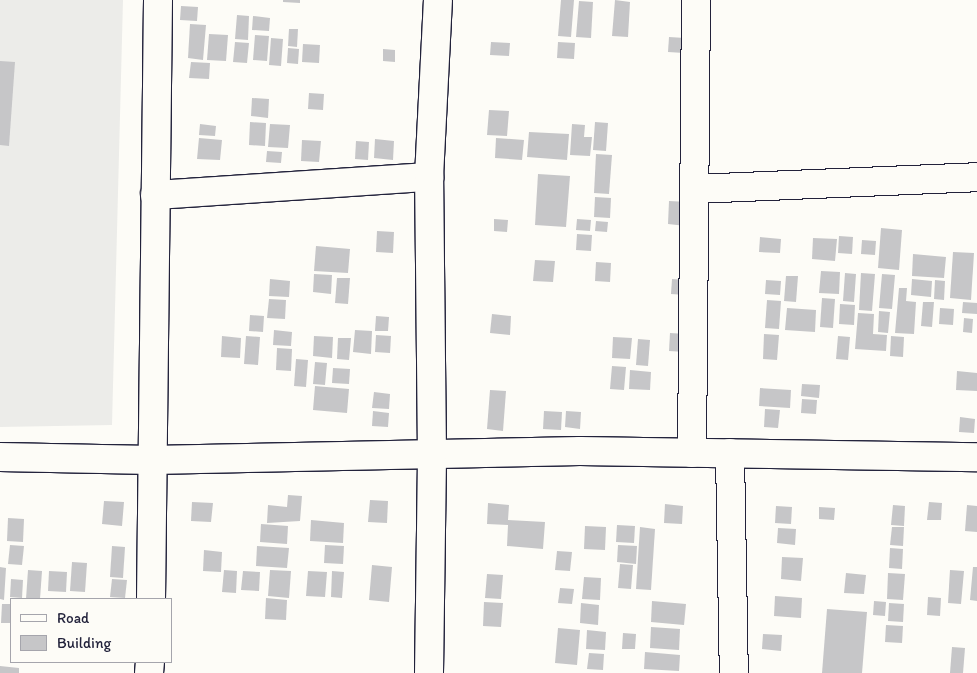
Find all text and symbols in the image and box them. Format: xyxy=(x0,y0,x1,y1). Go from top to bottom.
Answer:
legend xyxy=(10,598,172,663)
text: Road xyxy=(57,609,89,627)
text: Building xyxy=(57,634,111,652)

